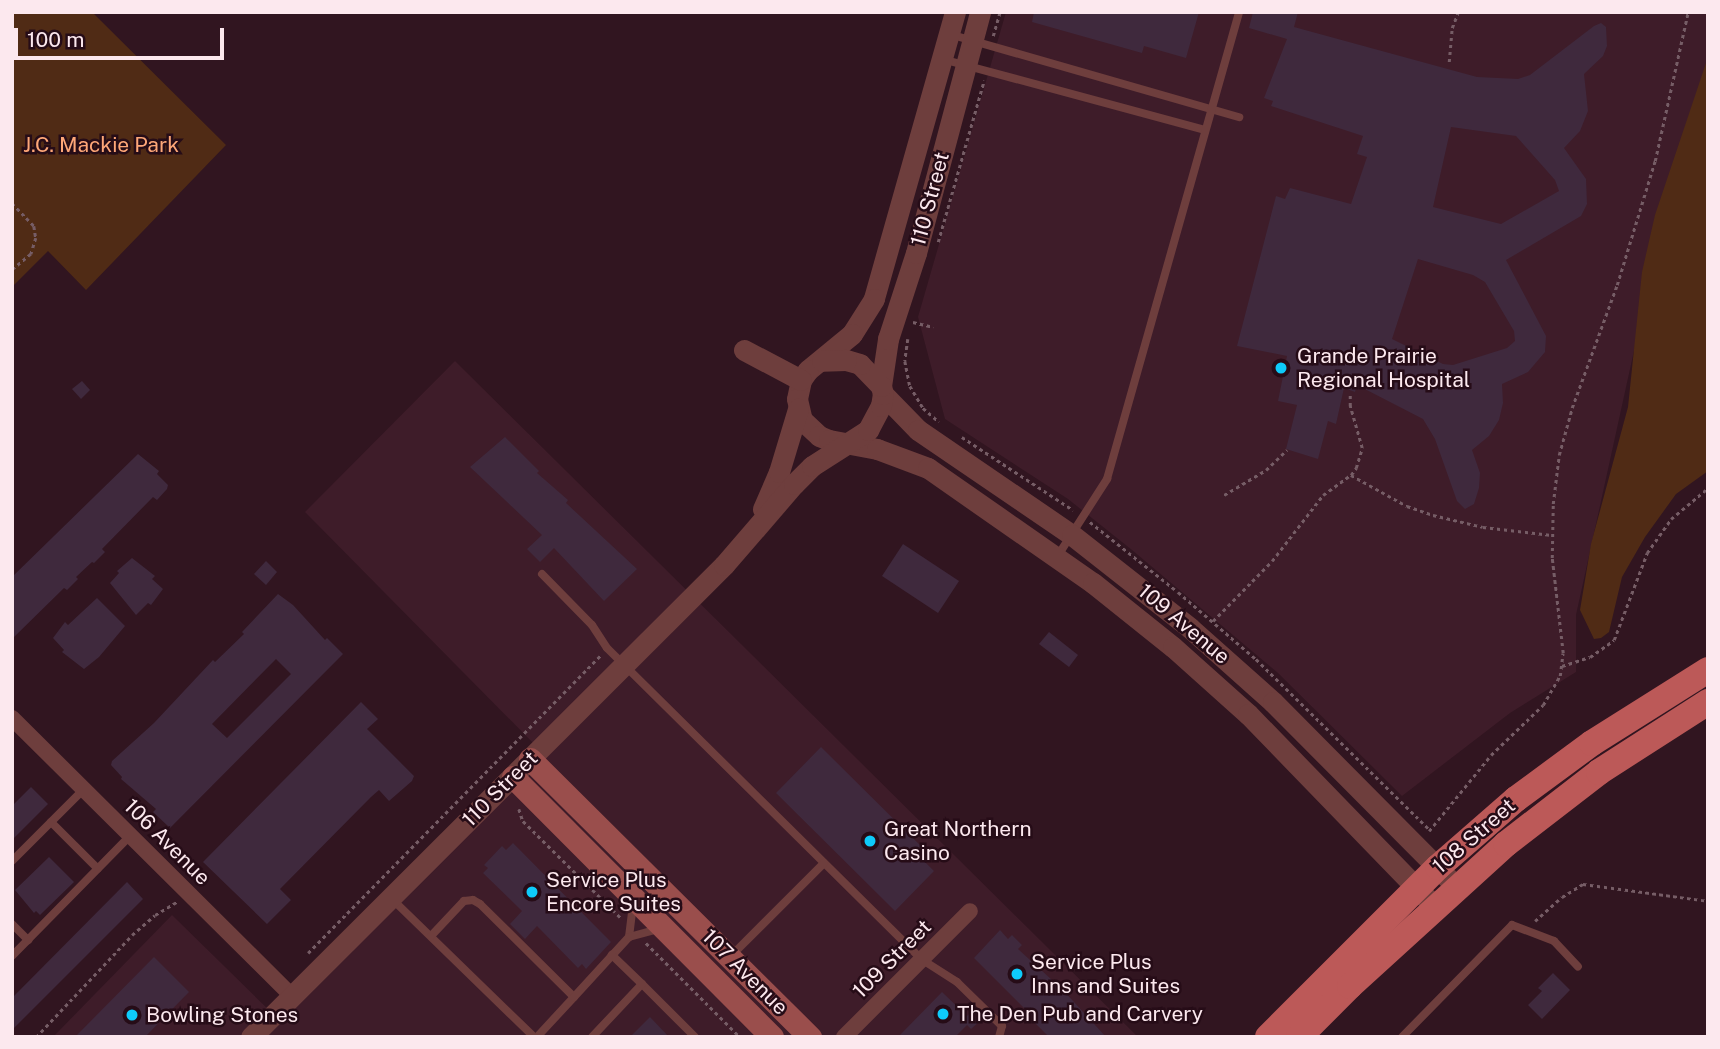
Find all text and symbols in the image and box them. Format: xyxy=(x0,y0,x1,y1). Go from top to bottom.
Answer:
scale bar xyxy=(18,14,228,58)
text: 100 m xyxy=(27,27,84,52)
park label: J.C. Mackie Park xyxy=(23,132,179,158)
street label: 110 Street xyxy=(905,149,955,249)
place label: Grande Prairie Regional Hospital xyxy=(1297,343,1470,393)
marker: Grande Prairie Regional Hospital xyxy=(1271,358,1291,378)
street label: 109 Avenue xyxy=(1133,578,1235,670)
street label: 110 Street xyxy=(457,746,543,832)
street label: 108 Street xyxy=(1428,793,1520,879)
street label: 106 Avenue xyxy=(119,794,215,890)
place label: Great Northern Casino xyxy=(884,816,1032,866)
marker: Great Northern Casino xyxy=(862,833,878,849)
place label: Service Plus Encore Suites xyxy=(546,867,681,917)
marker: Service Plus Encore Suites xyxy=(524,884,540,900)
street label: 109 Street xyxy=(847,914,937,1004)
street label: 107 Avenue xyxy=(697,924,793,1020)
place label: Service Plus Inns and Suites xyxy=(1031,949,1180,999)
marker: Service Plus Inns and Suites xyxy=(1009,966,1025,982)
place label: The Den Pub and Carvery xyxy=(957,1001,1203,1027)
place label: Bowling Stones xyxy=(146,1002,298,1028)
marker: The Den Pub and Carvery xyxy=(935,1006,951,1022)
marker: Bowling Stones xyxy=(124,1007,140,1023)

